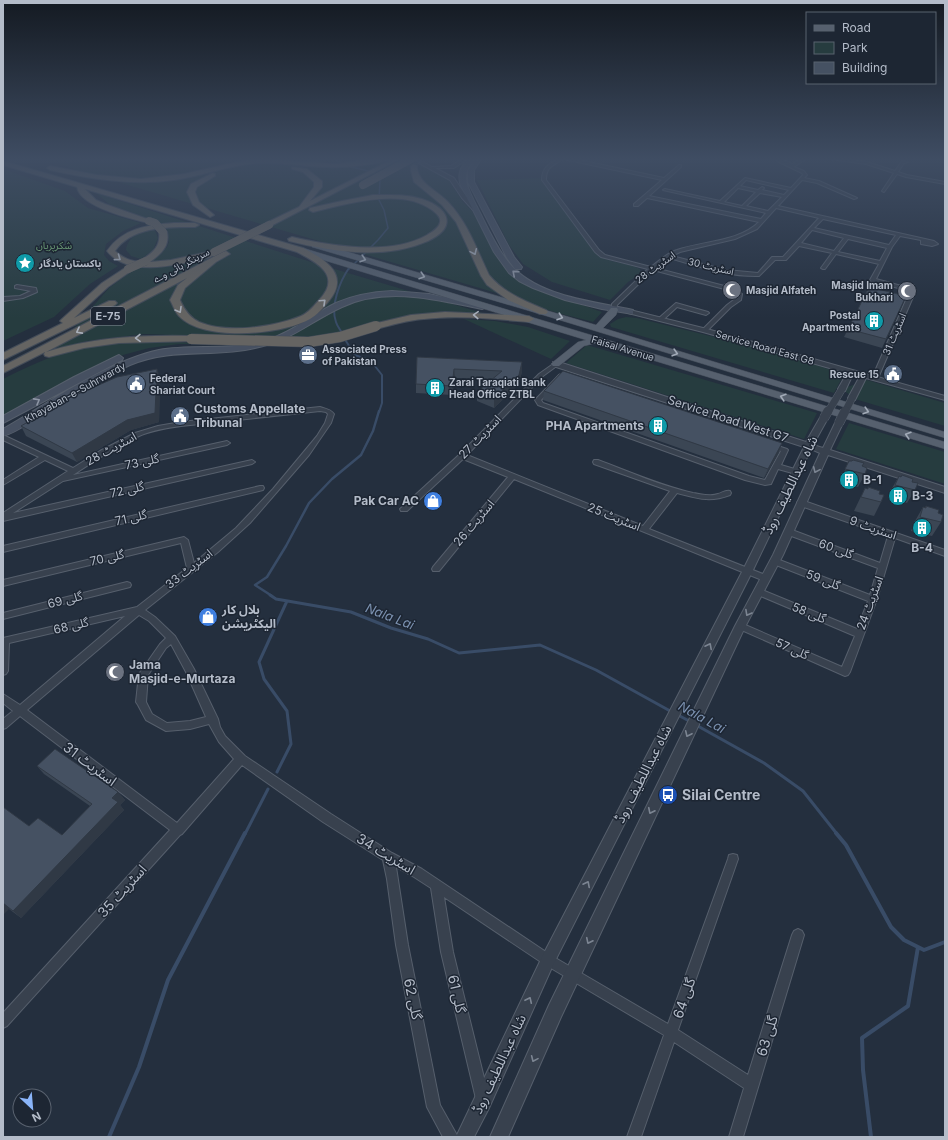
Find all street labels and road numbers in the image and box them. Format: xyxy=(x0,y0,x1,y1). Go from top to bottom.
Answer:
street label: سرینگر ہائی وے xyxy=(151,245,212,286)
street label: اسٹریٹ 28 xyxy=(633,248,678,286)
street label: اسٹریٹ 30 xyxy=(687,255,735,278)
road number: E-75 xyxy=(91,307,125,325)
street label: اسٹریٹ 31 xyxy=(880,311,909,357)
street label: Service Road East G8 xyxy=(714,327,816,367)
street label: Faisal Avenue xyxy=(590,333,656,363)
street label: Khayaban-e-Suhrwardy xyxy=(23,359,128,425)
street label: Service Road West G7 xyxy=(666,392,791,445)
street label: اسٹریٹ 27 xyxy=(455,411,504,462)
street label: اسٹریٹ 28 xyxy=(83,428,139,469)
street label: شاہ عبداللطیف روڈ xyxy=(758,433,822,537)
street label: گلی 73 xyxy=(123,450,161,472)
street label: گلی 72 xyxy=(108,478,147,501)
street label: اسٹریٹ 26 xyxy=(450,496,497,549)
street label: اسٹریٹ 25 xyxy=(585,499,643,534)
street label: گلی 71 xyxy=(113,506,149,528)
street label: اسٹریٹ 9 xyxy=(848,513,899,543)
street label: گلی 60 xyxy=(817,535,857,562)
street label: اسٹریٹ 33 xyxy=(162,545,216,592)
street label: گلی 70 xyxy=(88,546,127,569)
street label: گلی 59 xyxy=(804,566,843,593)
street label: اسٹریٹ 24 xyxy=(853,574,886,632)
street label: گلی 69 xyxy=(46,588,85,611)
street label: گلی 58 xyxy=(790,599,829,627)
street label: گلی 68 xyxy=(52,614,91,637)
street label: گلی 57 xyxy=(773,635,812,663)
street label: شاہ عبداللطیف روڈ xyxy=(611,722,675,826)
street label: اسٹریٹ 31 xyxy=(60,738,120,790)
street label: اسٹریٹ 34 xyxy=(353,829,419,879)
street label: اسٹریٹ 35 xyxy=(93,861,151,921)
street label: گلی 61 xyxy=(444,973,470,1015)
street label: گلی 64 xyxy=(669,975,699,1021)
street label: گلی 62 xyxy=(400,977,426,1021)
street label: شاہ عبداللطیف روڈ xyxy=(468,1011,530,1117)
street label: گلی 63 xyxy=(752,1013,782,1059)

